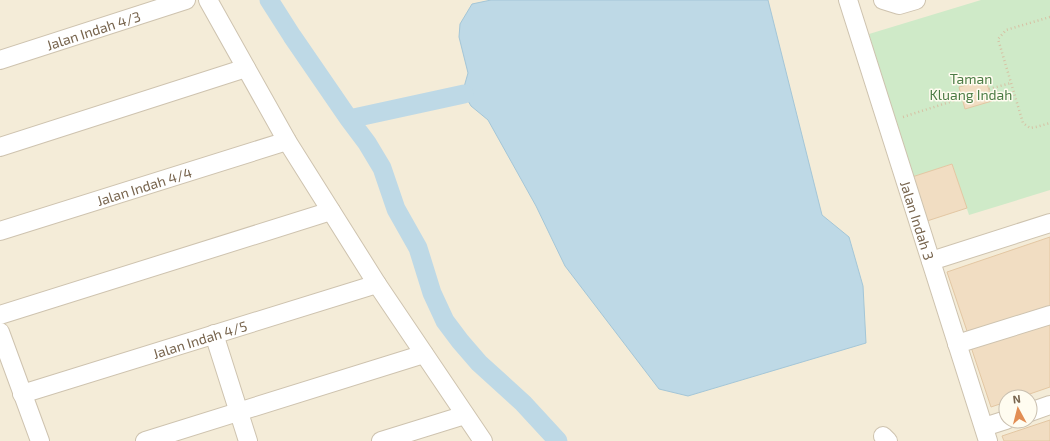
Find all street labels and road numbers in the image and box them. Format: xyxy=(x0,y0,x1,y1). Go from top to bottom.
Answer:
street label: Jalan Indah 4/3 xyxy=(44,7,143,53)
street label: Jalan Indah 4/4 xyxy=(94,163,194,209)
street label: Jalan Indah 3 xyxy=(897,178,938,262)
street label: Jalan Indah 4/5 xyxy=(150,316,249,362)

